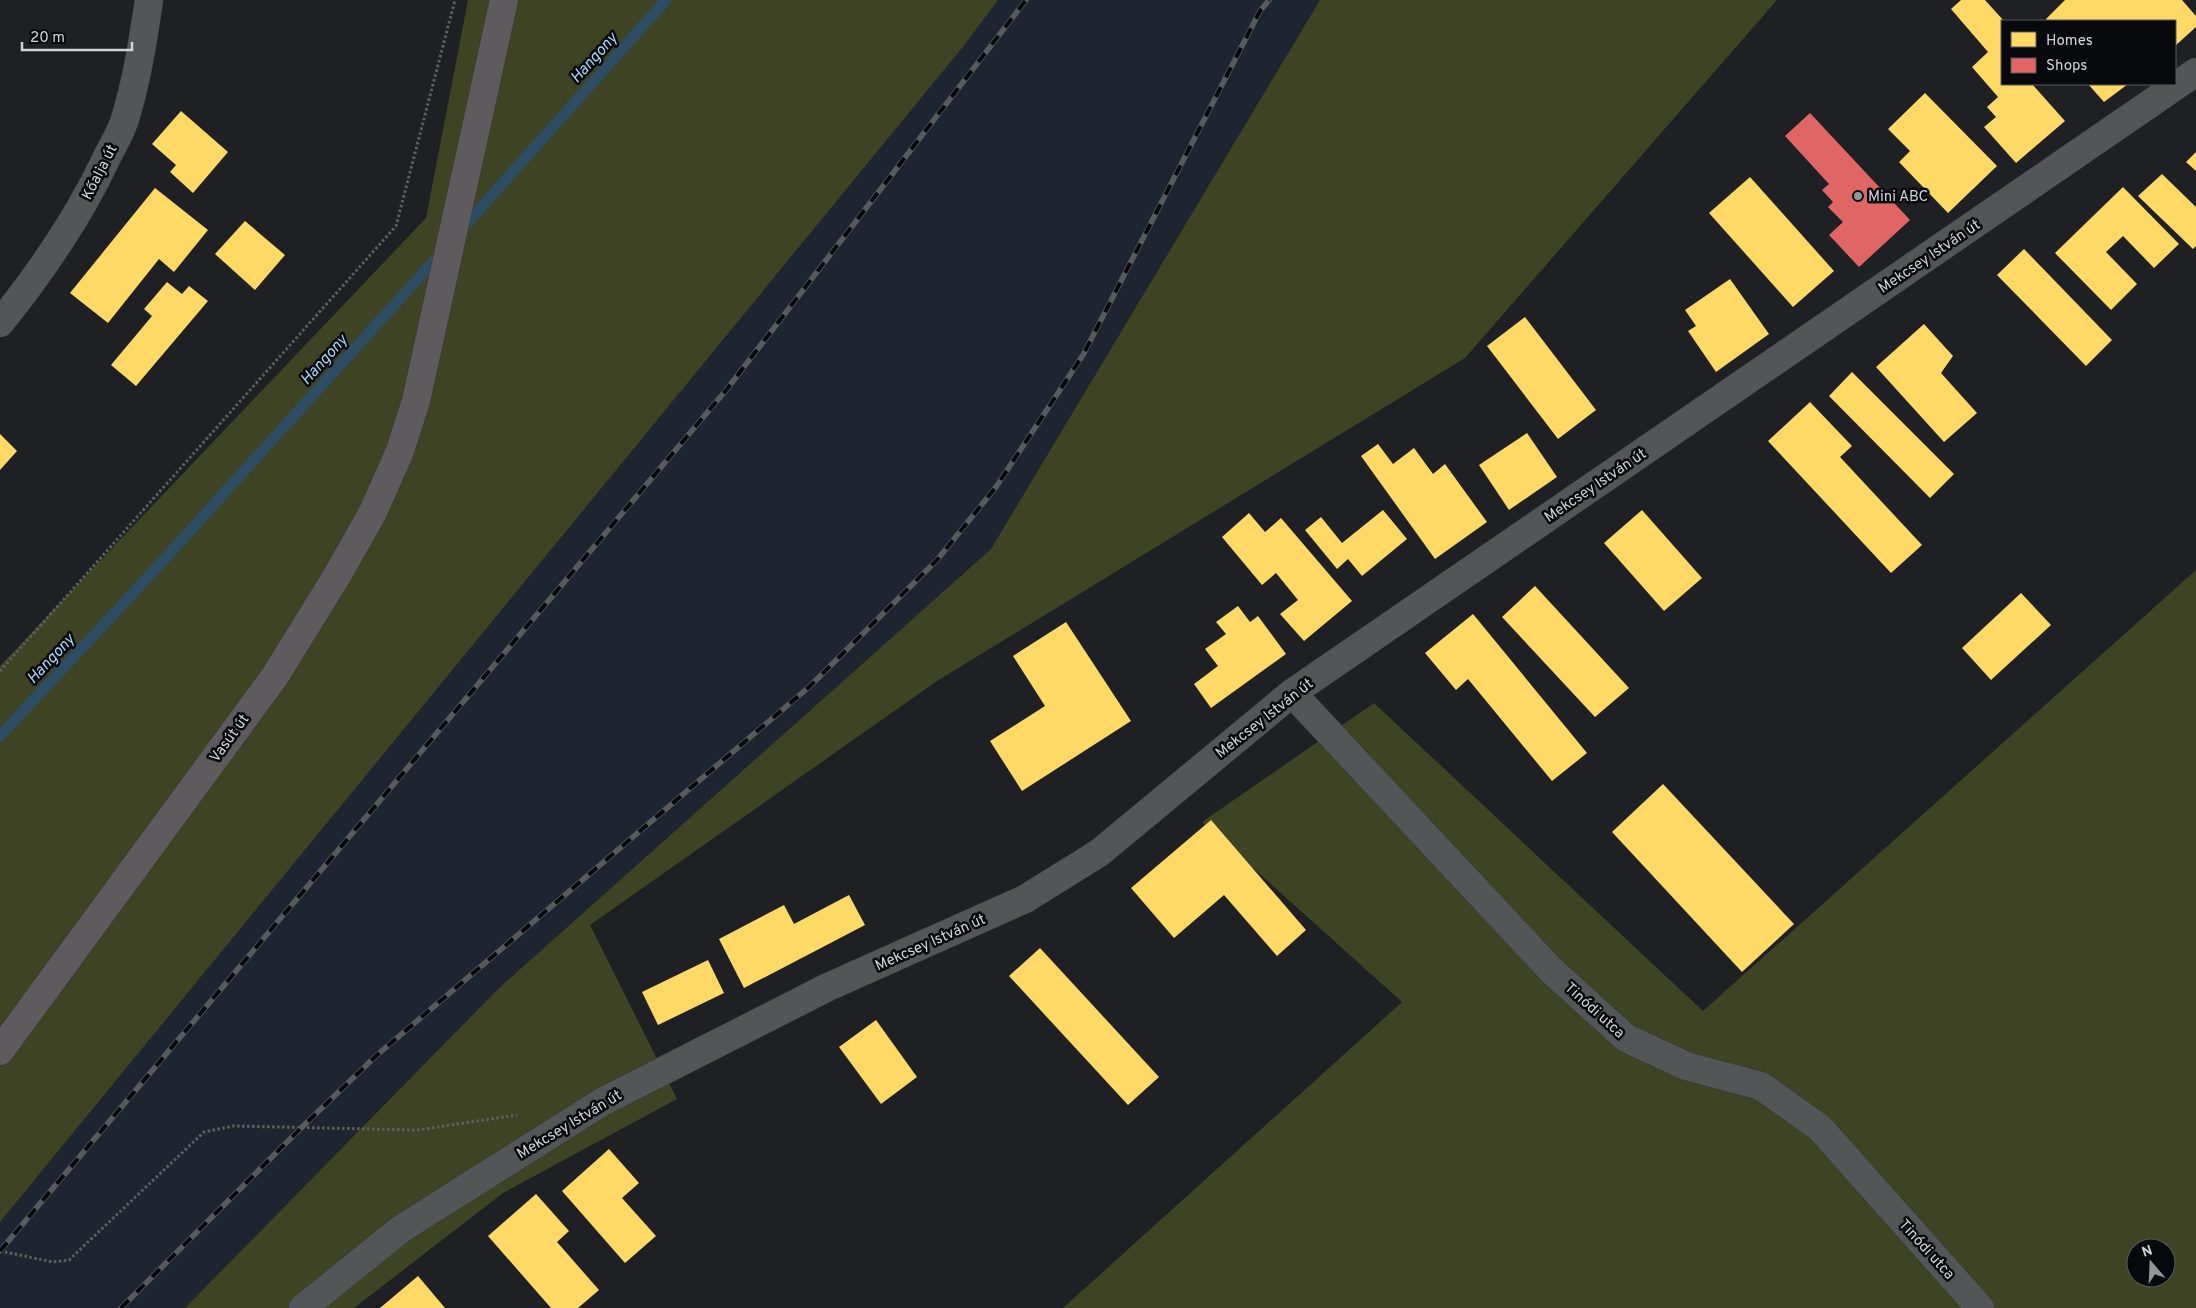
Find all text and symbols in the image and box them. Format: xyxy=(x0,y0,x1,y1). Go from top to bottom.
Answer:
scale bar xyxy=(22,20,132,52)
legend xyxy=(2001,20,2176,85)
water label: Hangony xyxy=(567,28,624,88)
text: 20 m xyxy=(30,29,65,48)
text: Homes xyxy=(2046,32,2093,51)
text: Shops xyxy=(2046,57,2087,76)
street label: Kőalja út xyxy=(78,142,122,204)
place label: Mini ABC xyxy=(1868,188,1928,207)
marker: Mini ABC xyxy=(1852,190,1864,202)
street label: Mekcsey István út xyxy=(1875,216,1984,298)
water label: Hangony xyxy=(297,330,354,390)
street label: Mekcsey István út xyxy=(1541,445,1650,527)
water label: Hangony xyxy=(23,629,81,689)
street label: Mekcsey István út xyxy=(1212,675,1318,763)
street label: Vasút út xyxy=(206,711,254,767)
street label: Mekcsey István út xyxy=(872,910,989,976)
street label: Tinódi utca xyxy=(1560,979,1628,1043)
street label: Mekcsey István út xyxy=(514,1086,626,1164)
street label: Tinódi utca xyxy=(1894,1216,1958,1284)
north arrow xyxy=(2126,1238,2176,1288)
text: N xyxy=(2140,1242,2155,1262)

